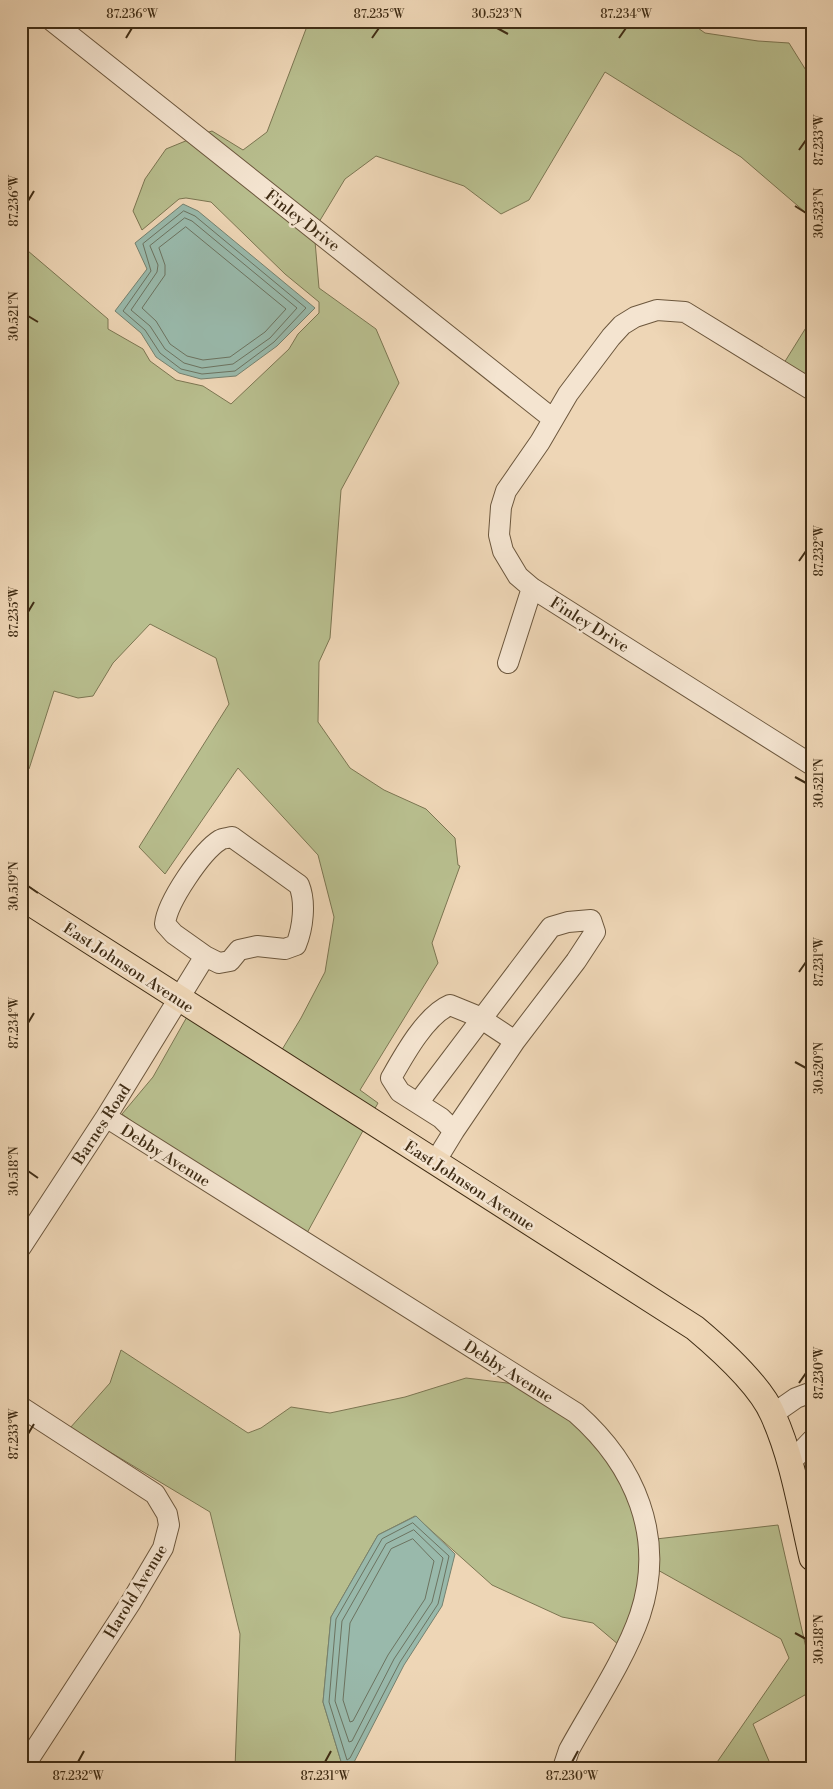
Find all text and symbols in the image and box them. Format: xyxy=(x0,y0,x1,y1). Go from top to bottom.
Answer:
text: 87.236°W xyxy=(106,7,159,22)
text: 87.235°W xyxy=(354,7,406,22)
text: 30.523°N xyxy=(472,7,522,22)
text: 87.234°W xyxy=(600,7,653,22)
text: 87.233°W xyxy=(812,113,827,165)
text: 87.236°W xyxy=(7,174,22,227)
street label: Finley Drive xyxy=(261,185,344,256)
text: 30.523°N xyxy=(812,188,827,238)
text: 30.521°N xyxy=(7,291,22,341)
text: 87.232°W xyxy=(812,524,827,577)
text: 87.235°W xyxy=(7,585,22,637)
street label: Finley Drive xyxy=(546,593,633,657)
text: 30.521°N xyxy=(812,758,827,808)
text: 30.519°N xyxy=(7,861,22,911)
street label: East Johnson Avenue xyxy=(59,918,198,1018)
text: 87.231°W xyxy=(812,936,827,987)
text: 87.234°W xyxy=(7,996,22,1049)
text: 30.520°N xyxy=(812,1042,827,1094)
street label: Barnes Road xyxy=(68,1081,135,1169)
street label: Debby Avenue xyxy=(117,1120,214,1191)
street label: East Johnson Avenue xyxy=(400,1136,539,1236)
text: 30.518°N xyxy=(7,1146,22,1196)
street label: Debby Avenue xyxy=(460,1336,557,1407)
text: 87.230°W xyxy=(812,1346,827,1399)
text: 87.233°W xyxy=(7,1407,22,1459)
street label: Harold Avenue xyxy=(100,1541,172,1642)
text: 30.518°N xyxy=(812,1614,827,1664)
text: 87.232°W xyxy=(52,1769,105,1784)
text: 87.231°W xyxy=(300,1769,351,1784)
text: 87.230°W xyxy=(546,1769,599,1784)

